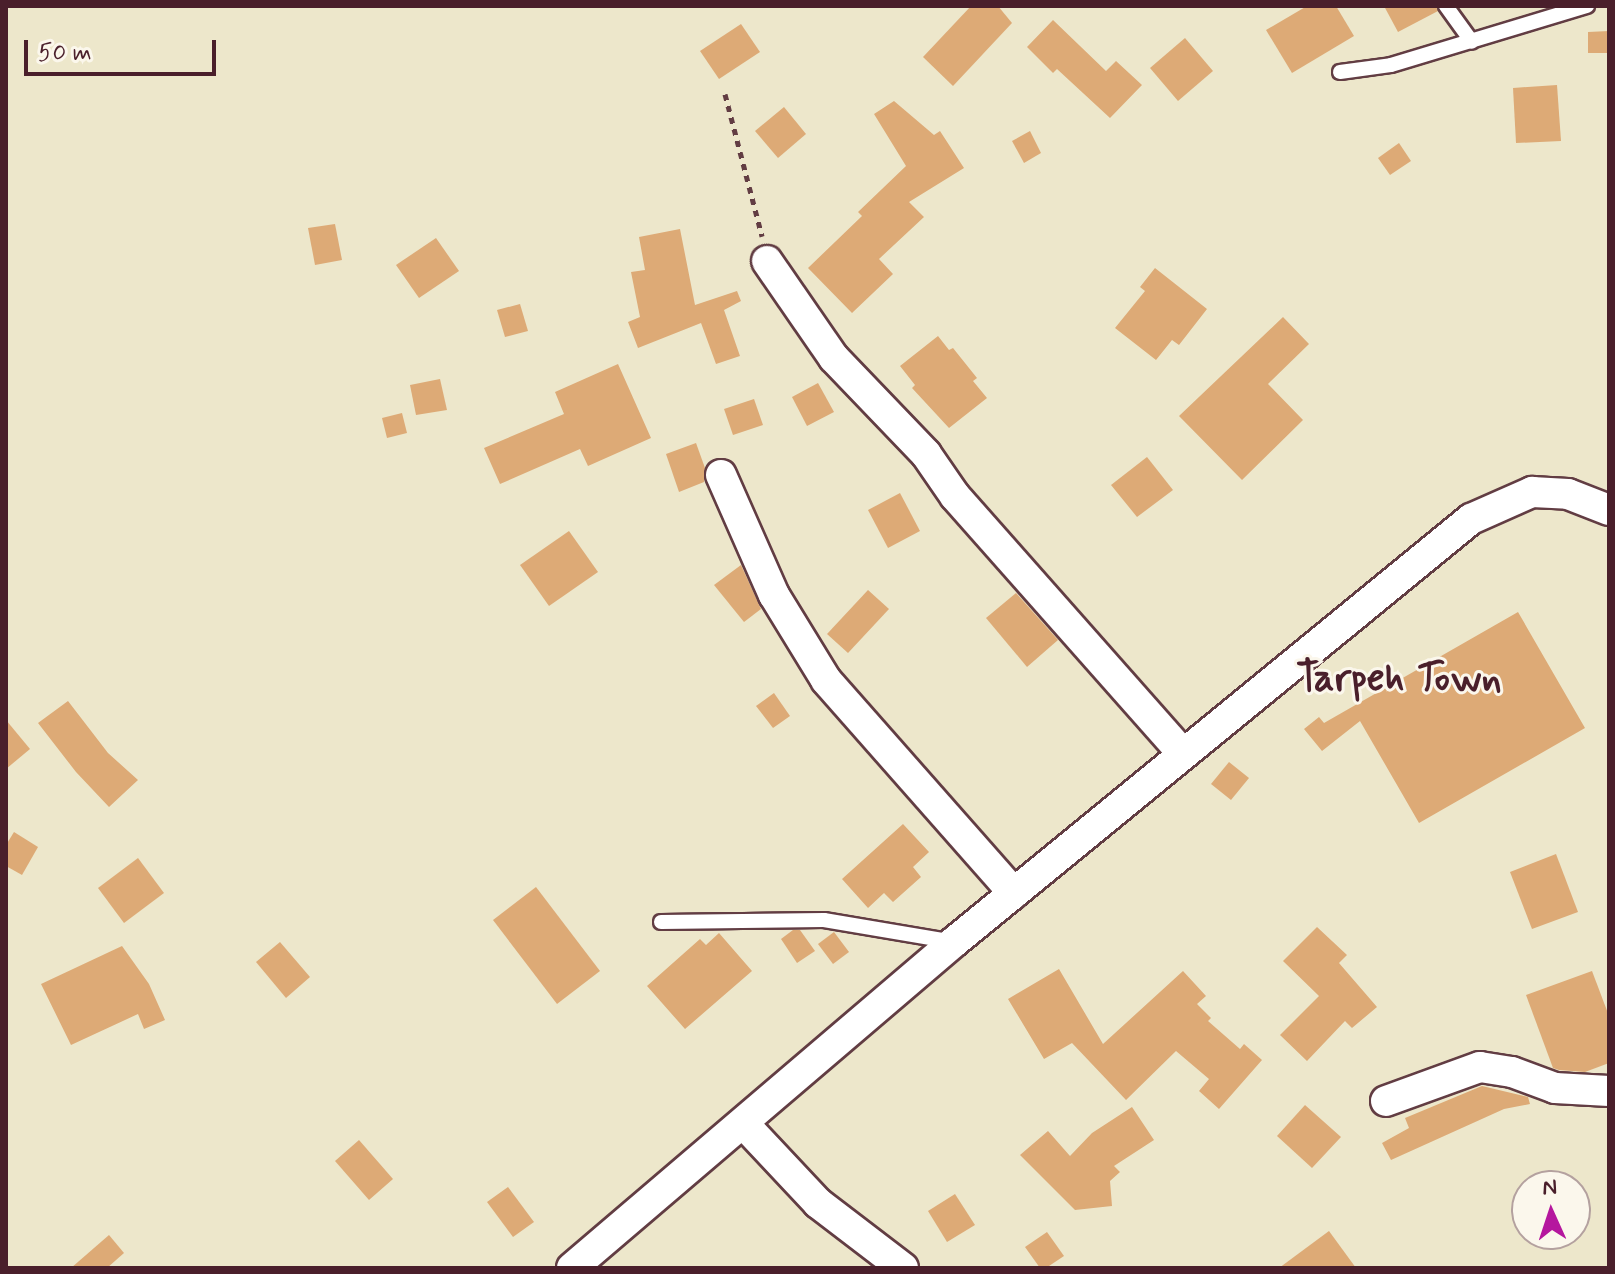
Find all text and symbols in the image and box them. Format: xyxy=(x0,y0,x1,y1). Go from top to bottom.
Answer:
scale bar xyxy=(28,24,220,74)
text: 50 m xyxy=(38,38,92,69)
district label: Tarpeh Town xyxy=(1293,655,1505,703)
north arrow xyxy=(1511,1170,1591,1250)
text: N xyxy=(1542,1174,1558,1202)

